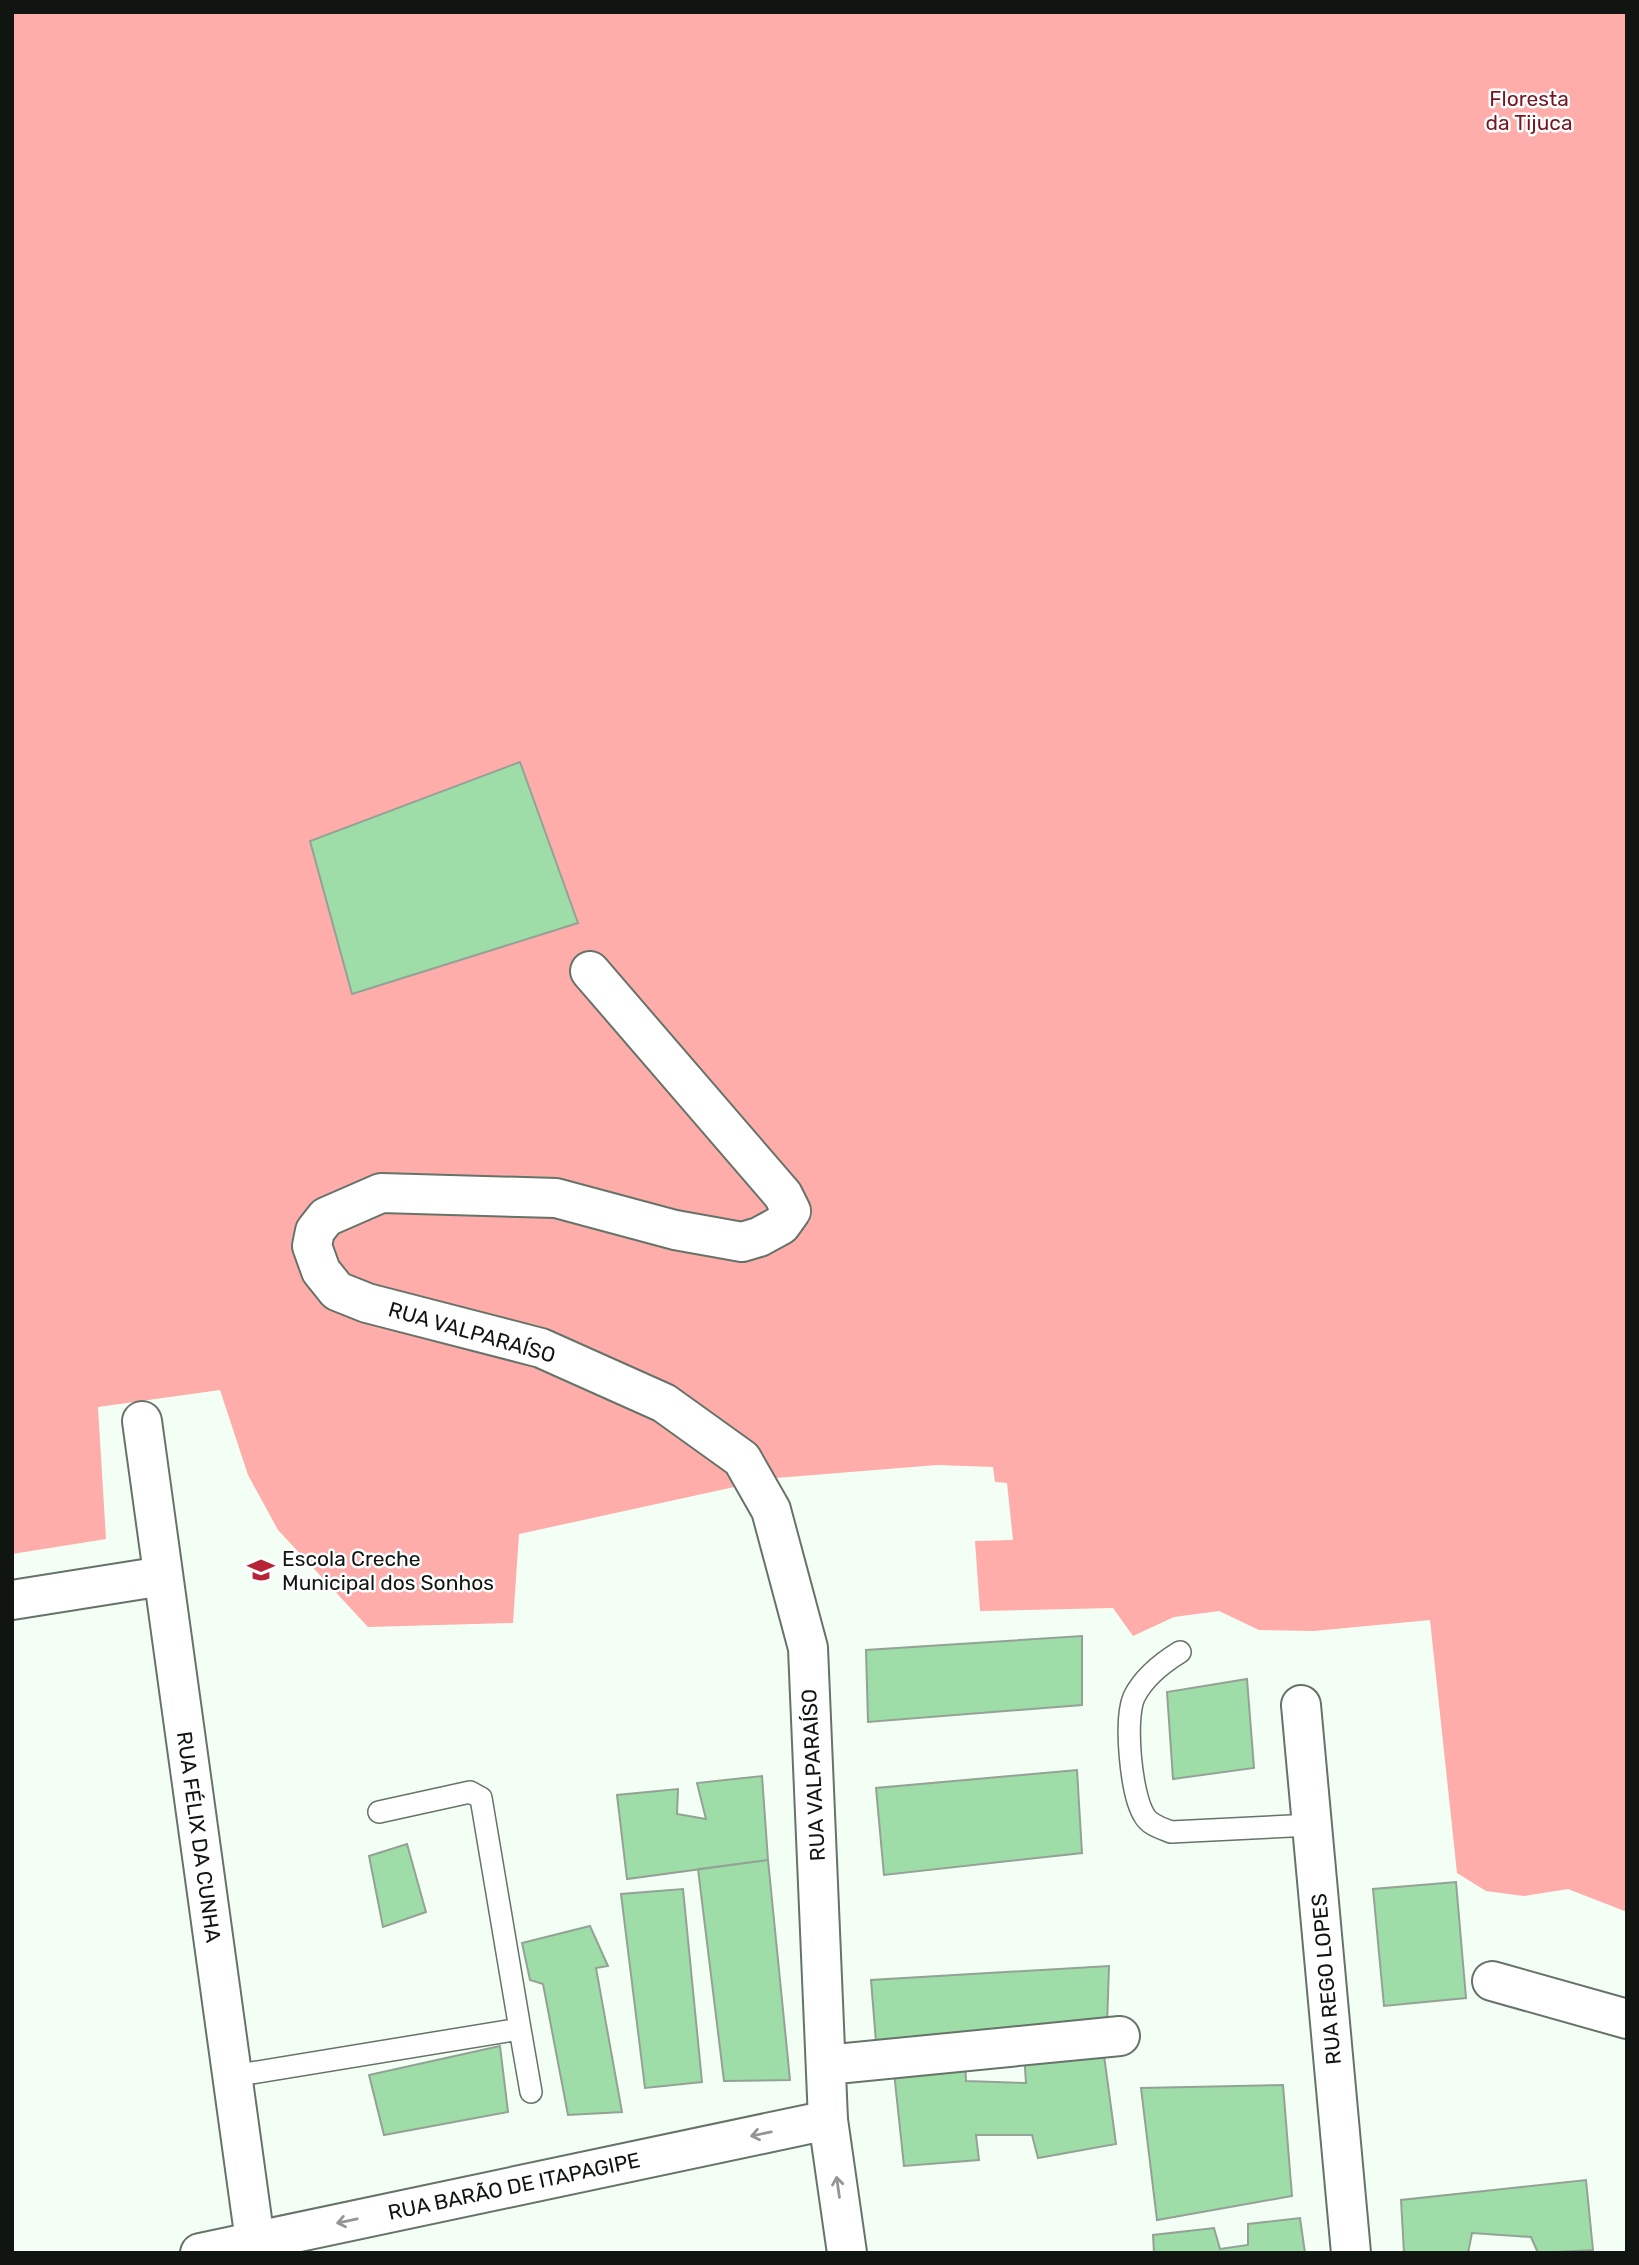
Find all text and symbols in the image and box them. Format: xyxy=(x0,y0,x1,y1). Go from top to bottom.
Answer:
park label: Floresta da Tijuca xyxy=(1485,86,1573,135)
street label: RUA VALPARAÍSO xyxy=(386,1296,558,1368)
place label: Escola Creche Municipal dos Sonhos xyxy=(282,1546,494,1595)
school or university icon: Escola Creche Municipal dos Sonhos xyxy=(246,1555,276,1585)
street label: RUA VALPARAÍSO xyxy=(796,1688,830,1862)
street label: RUA FÉLIX DA CUNHA xyxy=(172,1730,226,1944)
street label: RUA REGO LOPES xyxy=(1306,1892,1346,2066)
one-way arrow xyxy=(750,2128,773,2142)
street label: RUA BARÃO DE ITAPAGIPE xyxy=(386,2147,642,2225)
one-way arrow xyxy=(831,2176,844,2198)
one-way arrow xyxy=(336,2215,359,2229)

